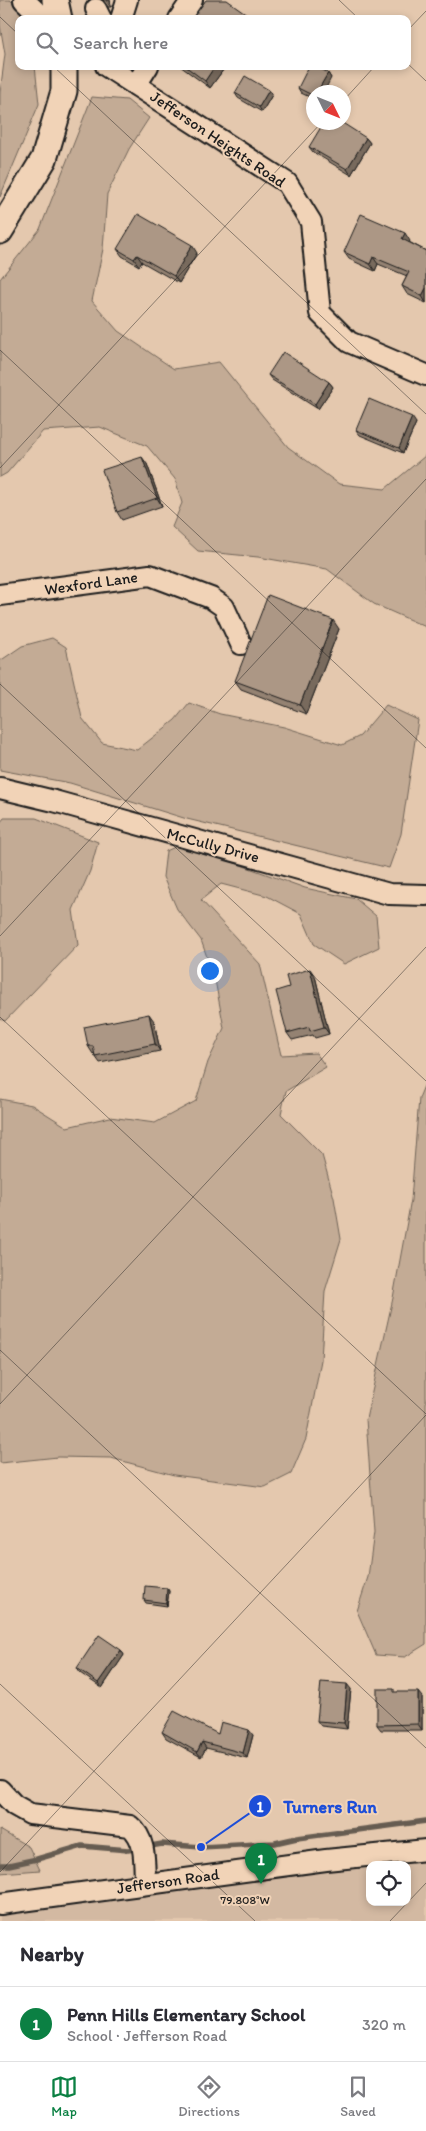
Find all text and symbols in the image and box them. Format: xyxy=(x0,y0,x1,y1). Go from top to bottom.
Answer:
search box xyxy=(15,15,411,70)
icon: search xyxy=(33,29,61,57)
text: Search here xyxy=(73,31,168,54)
north arrow xyxy=(306,85,351,130)
street label: Jefferson Heights Road xyxy=(147,87,290,192)
street label: Wexford Lane xyxy=(43,567,139,599)
street label: McCully Drive xyxy=(165,824,261,866)
your location xyxy=(197,958,223,984)
callout: Turners Run xyxy=(248,1790,387,1823)
text: Turners Run xyxy=(282,1796,377,1818)
text: 1 xyxy=(257,1798,264,1816)
pin: 1 xyxy=(245,1843,277,1884)
map controls xyxy=(366,1861,411,1906)
button: locate xyxy=(366,1861,411,1906)
street label: Jefferson Road xyxy=(115,1864,221,1898)
text: 79.808°W xyxy=(220,1893,270,1907)
text: Nearby xyxy=(20,1941,84,1966)
text: Penn Hills Elementary School xyxy=(67,2003,305,2026)
text: 1 xyxy=(32,2015,40,2034)
text: 320 m xyxy=(362,2015,406,2034)
text: School · Jefferson Road xyxy=(67,2026,227,2045)
tab: Map xyxy=(50,2073,78,2120)
tab: Directions xyxy=(178,2073,240,2120)
tab: Saved xyxy=(340,2073,376,2120)

